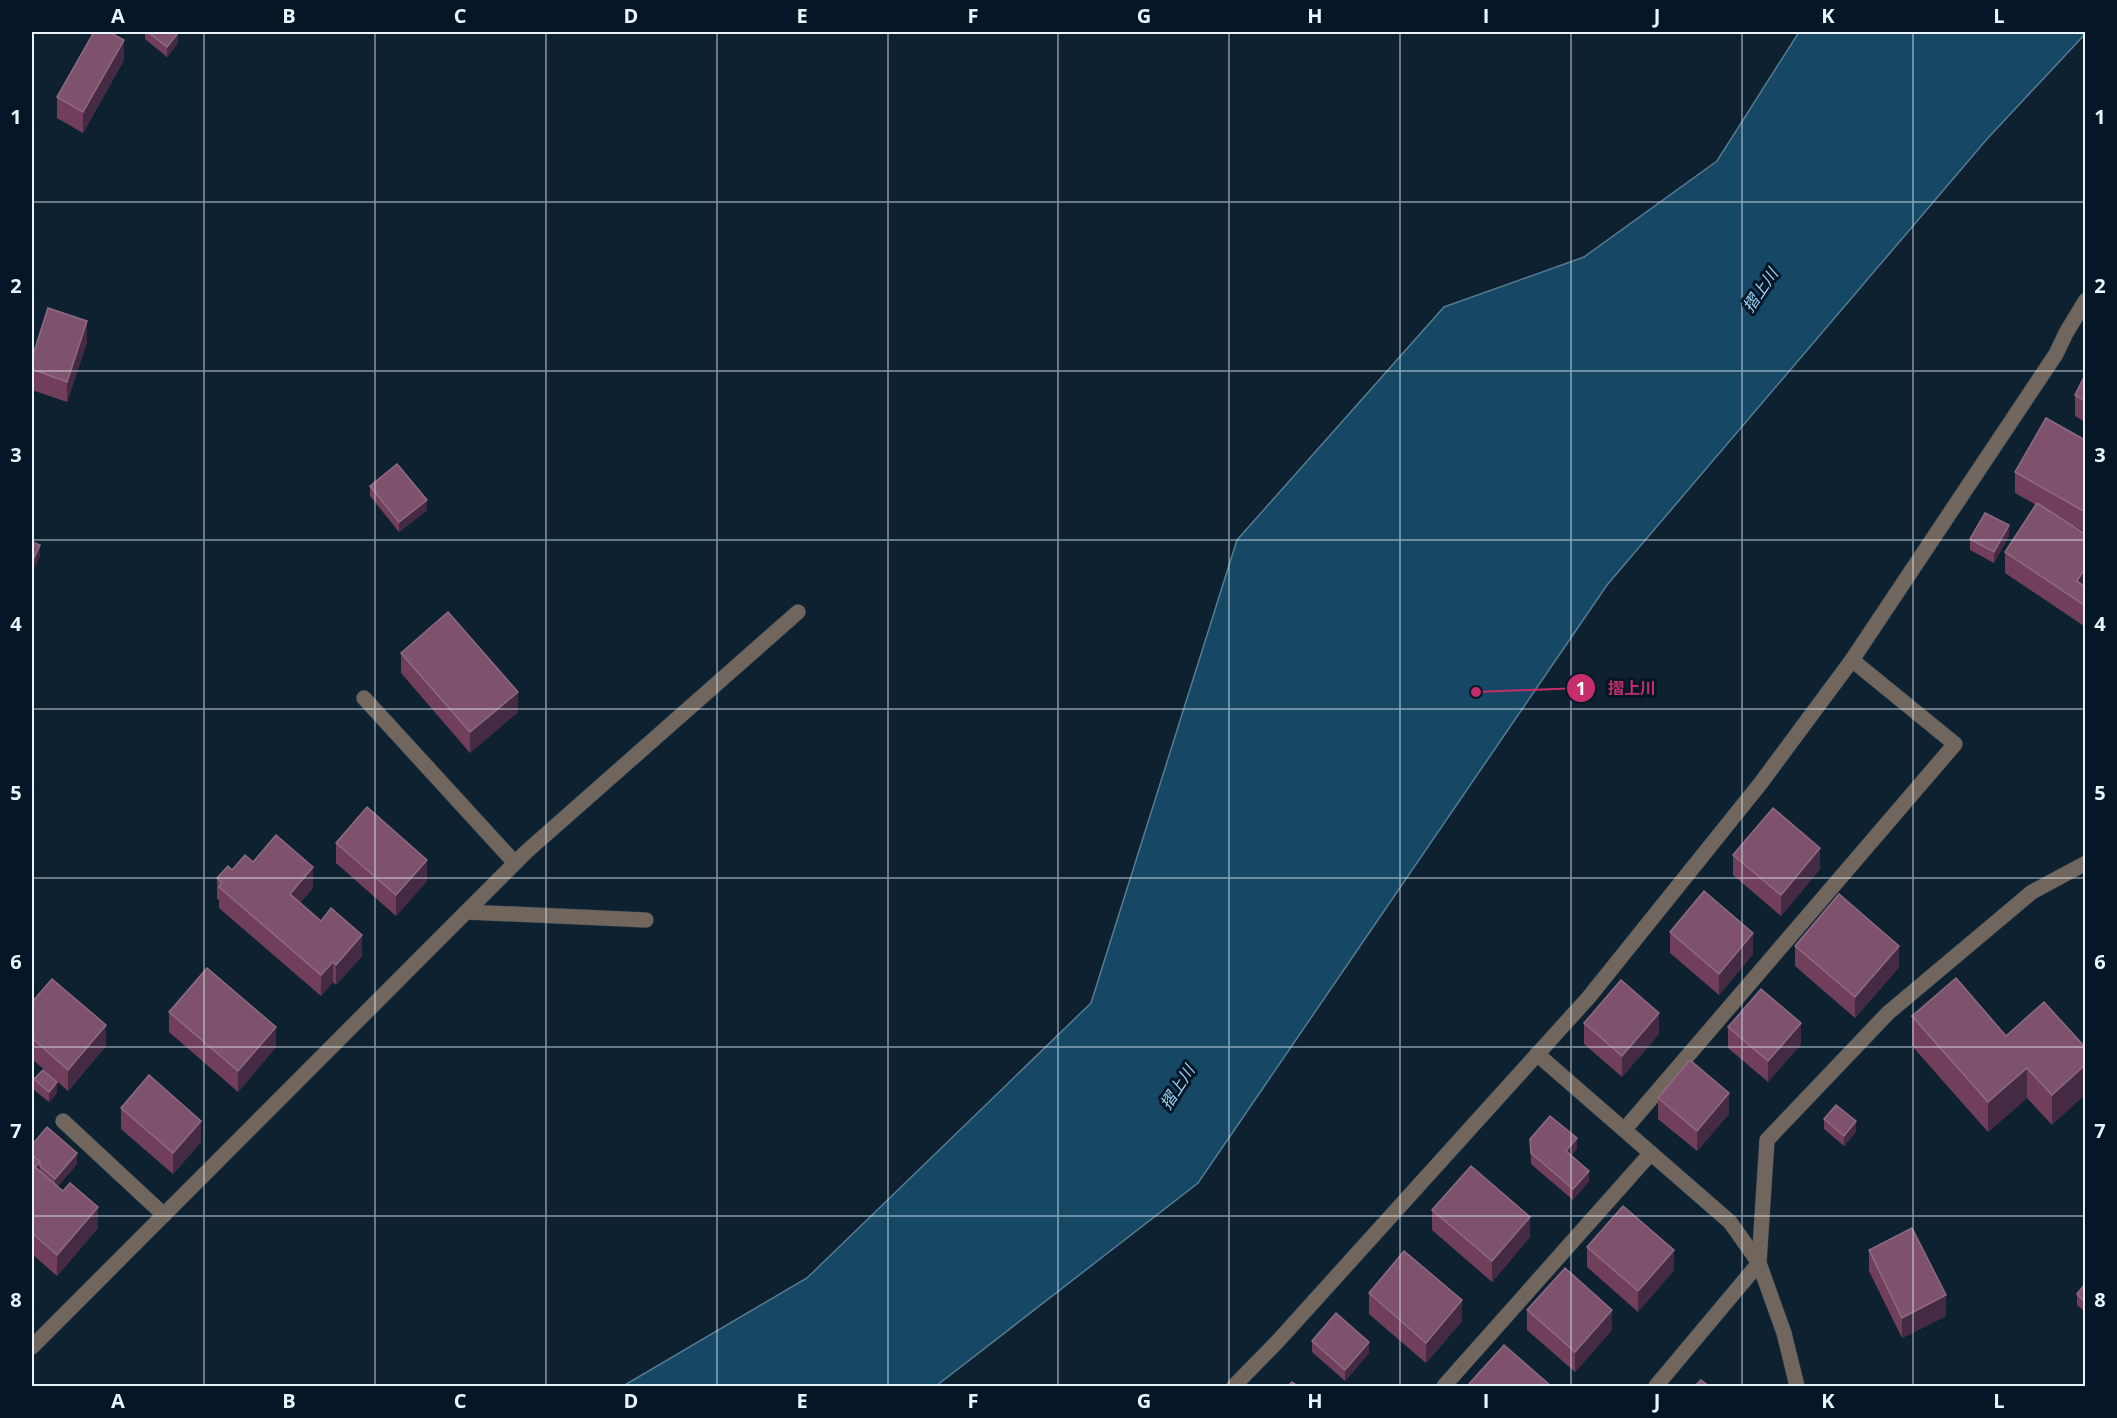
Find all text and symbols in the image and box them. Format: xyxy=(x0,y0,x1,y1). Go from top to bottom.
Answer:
text: A xyxy=(111,2,125,29)
text: B xyxy=(282,2,296,29)
text: C xyxy=(454,2,467,29)
text: D xyxy=(624,2,638,29)
text: E xyxy=(796,2,808,29)
text: F xyxy=(968,2,978,29)
text: G xyxy=(1137,2,1151,29)
text: H xyxy=(1307,2,1323,29)
text: I xyxy=(1483,2,1489,29)
text: J xyxy=(1652,2,1660,29)
text: K xyxy=(1821,2,1835,29)
text: L xyxy=(1993,2,2005,29)
text: 1 xyxy=(10,103,22,130)
text: 1 xyxy=(2094,103,2106,130)
water label: 摺上川 xyxy=(1737,262,1784,316)
text: 2 xyxy=(10,272,22,299)
text: 2 xyxy=(2094,272,2106,299)
text: 3 xyxy=(10,441,22,468)
text: 3 xyxy=(2094,441,2106,468)
text: 4 xyxy=(10,610,22,637)
text: 4 xyxy=(2094,610,2106,637)
callout: 摺上川 xyxy=(1566,671,1668,705)
text: 1 xyxy=(1576,676,1586,700)
text: 摺上川 xyxy=(1608,677,1656,699)
text: 5 xyxy=(10,779,22,806)
text: 5 xyxy=(2094,779,2106,806)
text: 6 xyxy=(10,948,22,975)
text: 6 xyxy=(2094,948,2106,975)
water label: 摺上川 xyxy=(1155,1059,1200,1113)
text: 7 xyxy=(10,1117,22,1144)
text: 7 xyxy=(2094,1117,2106,1144)
text: 8 xyxy=(10,1286,22,1313)
text: 8 xyxy=(2094,1286,2106,1313)
text: A xyxy=(111,1387,125,1414)
text: B xyxy=(282,1387,296,1414)
text: C xyxy=(454,1387,467,1414)
text: D xyxy=(624,1387,638,1414)
text: E xyxy=(796,1387,808,1414)
text: F xyxy=(968,1387,978,1414)
text: G xyxy=(1137,1387,1151,1414)
text: H xyxy=(1307,1387,1323,1414)
text: I xyxy=(1483,1387,1489,1414)
text: J xyxy=(1652,1387,1660,1414)
text: K xyxy=(1821,1387,1835,1414)
text: L xyxy=(1993,1387,2005,1414)

